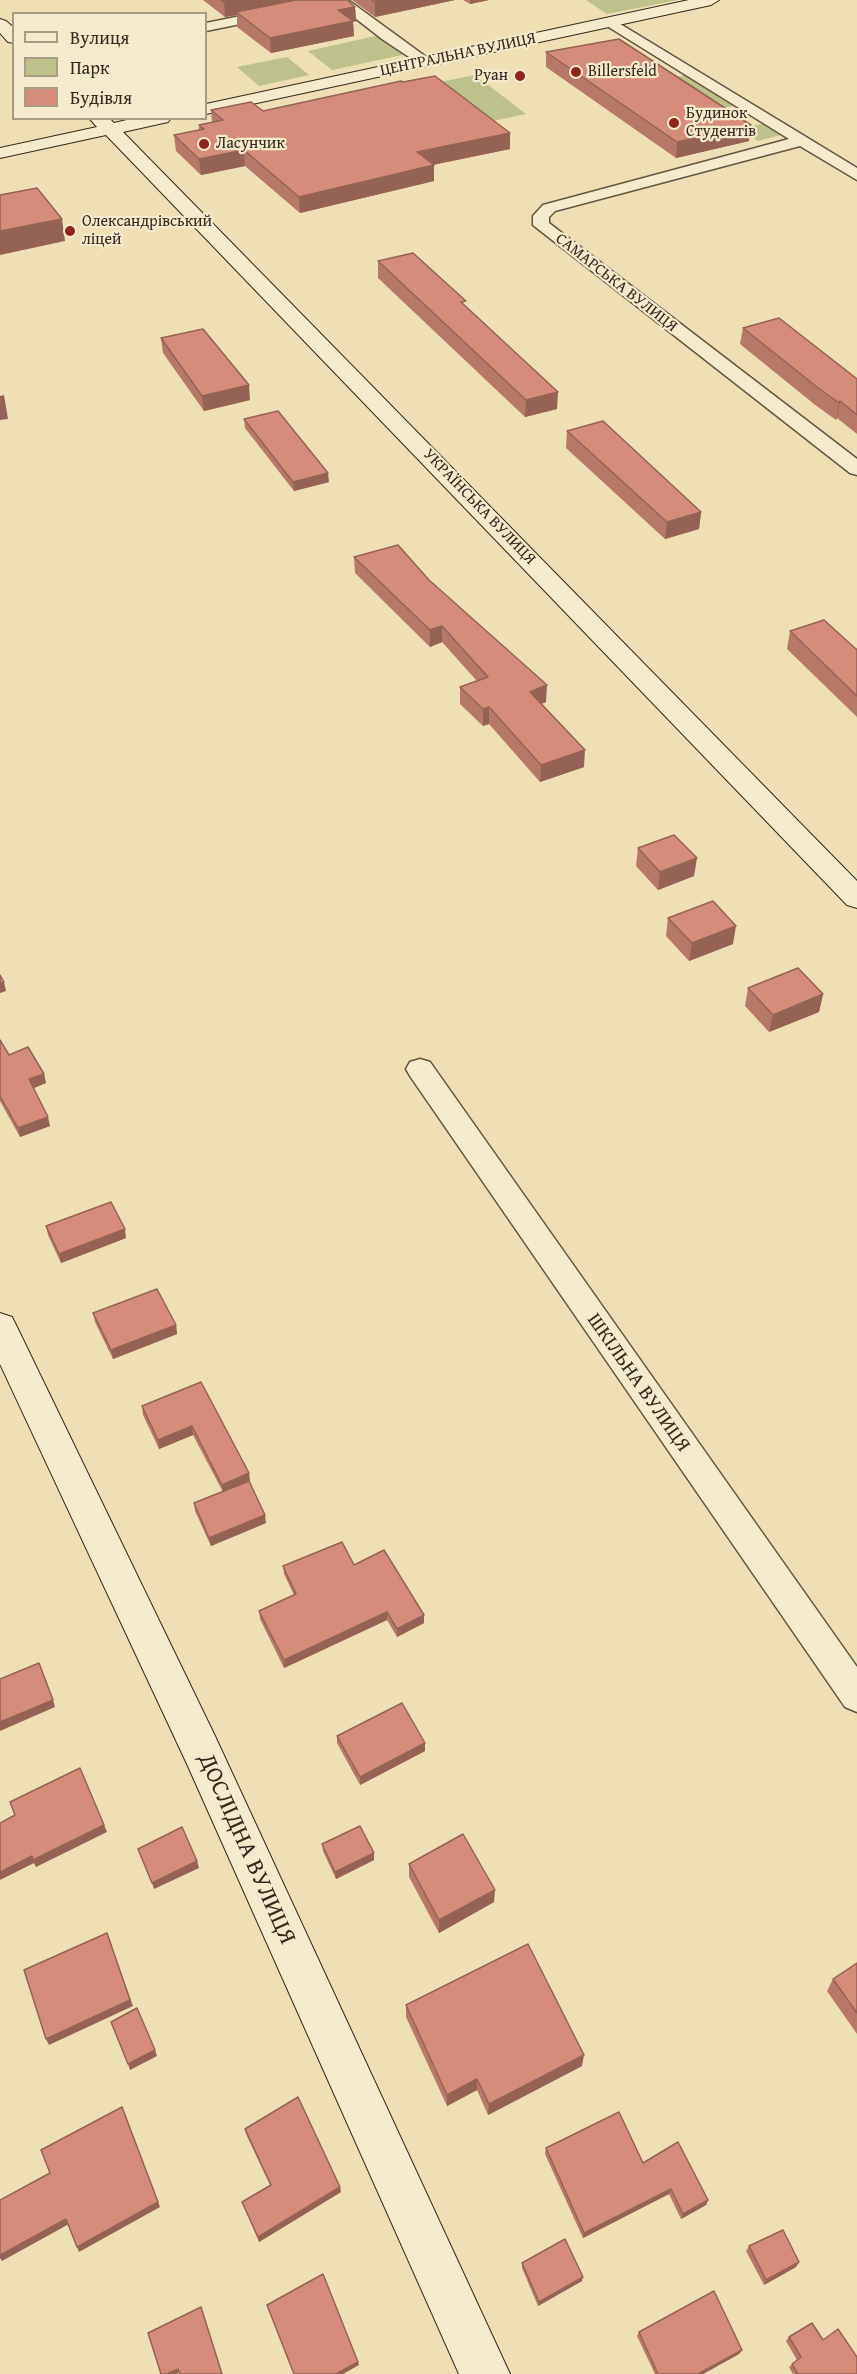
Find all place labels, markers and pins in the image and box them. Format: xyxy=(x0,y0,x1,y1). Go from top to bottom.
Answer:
place label: Billersfeld xyxy=(588,62,657,82)
marker: Billersfeld xyxy=(569,65,583,79)
place label: Руан xyxy=(474,66,508,86)
marker: Руан xyxy=(513,69,527,83)
place label: Будинок Студентів xyxy=(686,104,756,142)
marker: Будинок Студентів xyxy=(667,116,681,130)
place label: Ласунчик xyxy=(216,134,285,154)
marker: Ласунчик xyxy=(197,137,211,151)
place label: Олександрівський ліцей xyxy=(82,212,212,250)
marker: Олександрівський ліцей xyxy=(63,224,77,238)

